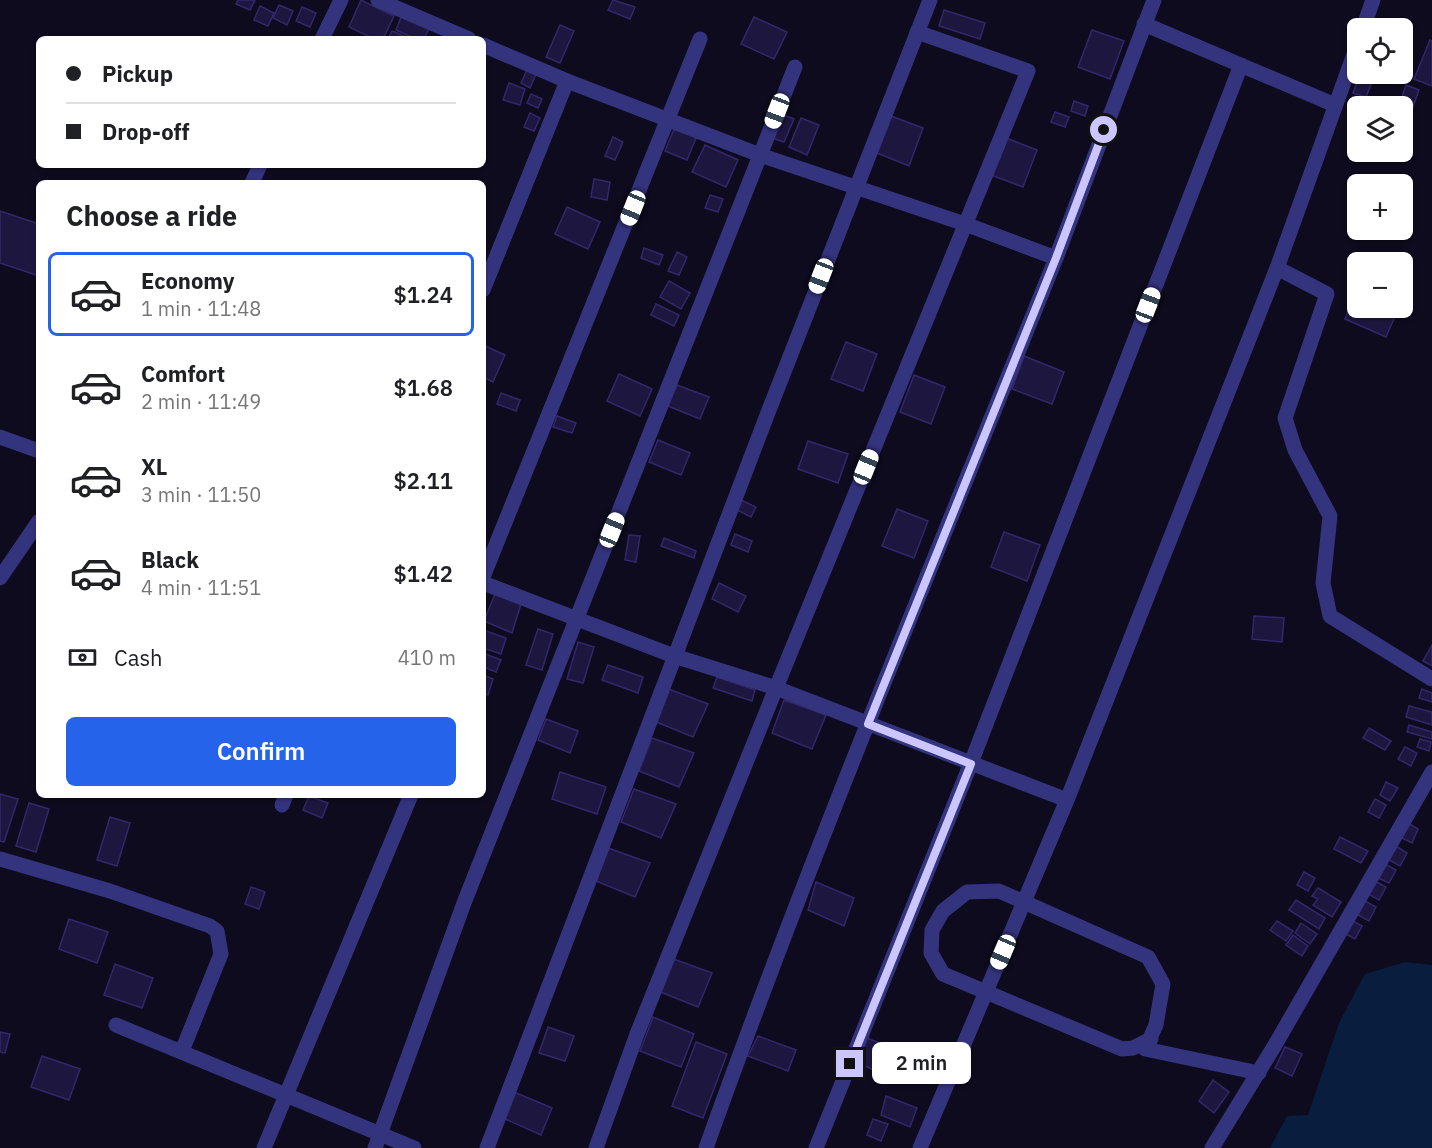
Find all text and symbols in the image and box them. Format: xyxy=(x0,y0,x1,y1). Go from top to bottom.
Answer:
map controls xyxy=(1347,18,1413,318)
button: locate xyxy=(1347,18,1413,84)
text: Pickup xyxy=(102,59,173,88)
car xyxy=(762,91,792,131)
button: layers xyxy=(1347,96,1413,162)
route start xyxy=(1090,116,1117,143)
text: Drop-off xyxy=(102,117,189,146)
button: + xyxy=(1347,174,1413,240)
car xyxy=(618,188,648,228)
text: Choose a ride xyxy=(66,198,237,233)
button: − xyxy=(1347,252,1413,318)
car xyxy=(806,256,836,296)
text: Economy xyxy=(141,266,235,295)
icon: car xyxy=(69,267,123,321)
text: $1.24 xyxy=(394,280,453,309)
car xyxy=(1133,285,1163,325)
text: 1 min · 11:48 xyxy=(141,295,261,322)
text: Comfort xyxy=(141,359,225,388)
icon: car xyxy=(69,360,123,414)
text: $1.68 xyxy=(394,373,453,402)
text: 2 min · 11:49 xyxy=(141,388,261,415)
car xyxy=(851,447,881,487)
text: XL xyxy=(141,452,167,481)
icon: car xyxy=(69,453,123,507)
text: $2.11 xyxy=(394,466,453,495)
text: 3 min · 11:50 xyxy=(141,481,261,508)
car xyxy=(597,510,627,550)
text: Black xyxy=(141,545,199,574)
icon: car xyxy=(69,546,123,600)
text: $1.42 xyxy=(394,559,453,588)
text: 4 min · 11:51 xyxy=(141,574,261,601)
icon: cash xyxy=(66,641,99,674)
text: Cash xyxy=(114,643,163,672)
text: 410 m xyxy=(398,644,456,671)
button: Confirm xyxy=(66,717,456,786)
car xyxy=(988,932,1018,972)
callout: 2 min xyxy=(871,1043,970,1085)
text: 2 min xyxy=(896,1049,947,1076)
route end xyxy=(836,1050,863,1077)

